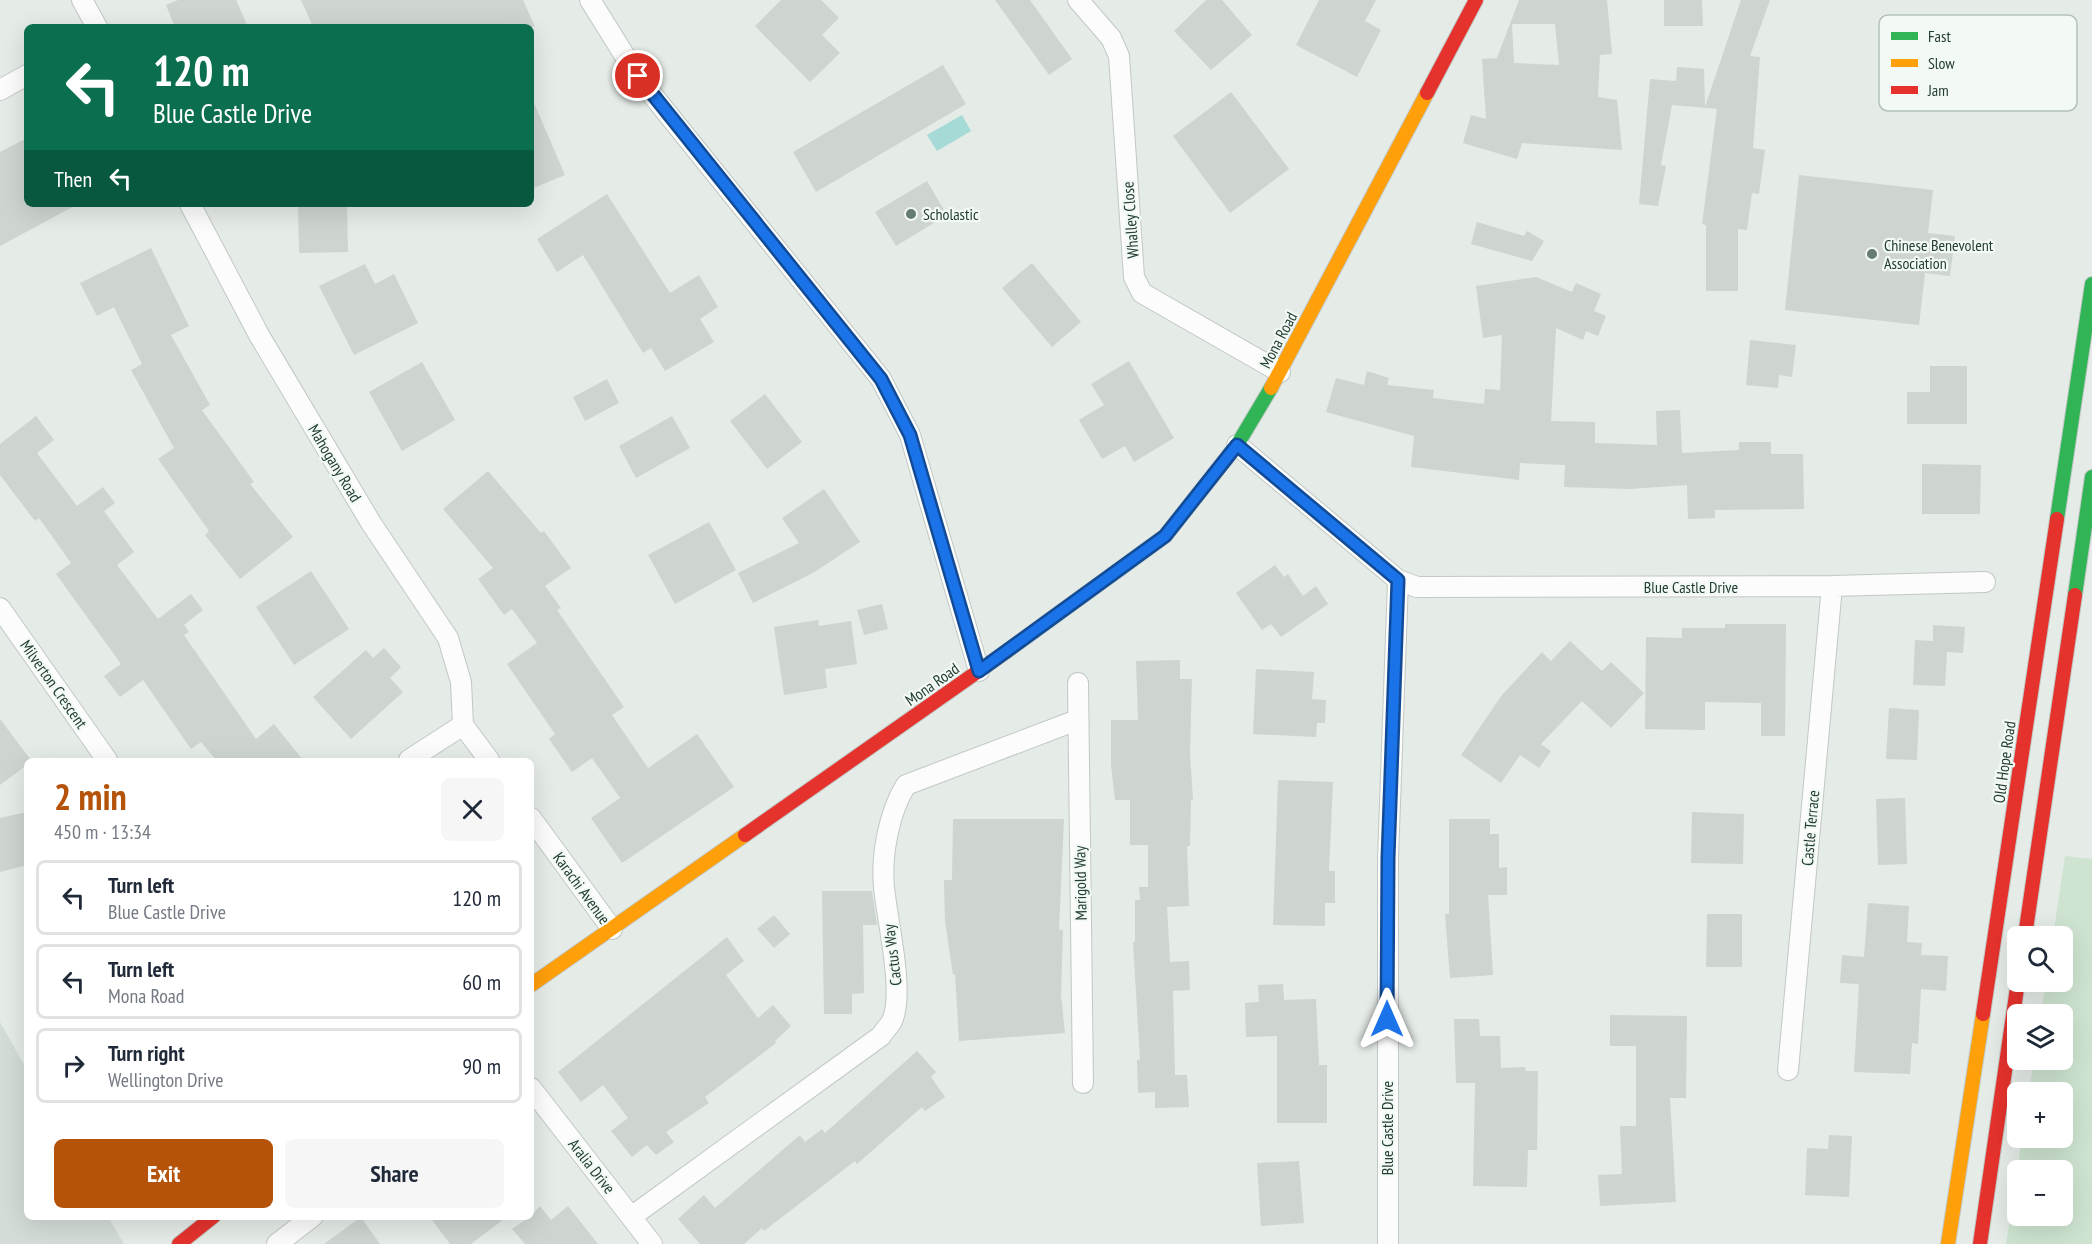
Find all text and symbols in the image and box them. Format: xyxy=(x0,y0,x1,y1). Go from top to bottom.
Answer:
legend xyxy=(1879,15,2077,111)
text: Fast xyxy=(1928,26,1951,46)
text: 120 m xyxy=(153,43,250,98)
icon: left xyxy=(54,48,132,126)
pin xyxy=(612,50,663,101)
text: Slow xyxy=(1928,53,1955,73)
icon: arrive xyxy=(621,59,654,92)
text: Jam xyxy=(1927,80,1949,100)
text: Blue Castle Drive xyxy=(153,96,312,130)
icon: left xyxy=(104,162,137,195)
text: Then xyxy=(54,165,92,193)
street label: Whalley Close xyxy=(1117,181,1143,259)
place label: Scholastic xyxy=(923,204,979,224)
marker: Scholastic xyxy=(904,207,918,221)
place label: Chinese Benevolent Association xyxy=(1884,235,1994,273)
marker: Chinese Benevolent Association xyxy=(1865,247,1879,261)
street label: Mona Road xyxy=(1255,308,1301,372)
street label: Mahogany Road xyxy=(304,421,366,506)
street label: Blue Castle Drive xyxy=(1644,577,1738,597)
street label: Milverton Crescent xyxy=(16,636,92,733)
street label: Mona Road xyxy=(901,658,963,710)
street label: Old Hope Road xyxy=(1988,720,2020,804)
text: 2 min xyxy=(54,773,127,820)
button: close xyxy=(441,778,504,841)
street label: Castle Terrace xyxy=(1797,789,1823,867)
text: 450 m · 13:34 xyxy=(54,819,151,845)
street label: Marigold Way xyxy=(1069,845,1091,921)
street label: Karachi Avenue xyxy=(549,848,615,928)
text: Turn left xyxy=(108,871,174,899)
icon: left xyxy=(57,881,90,914)
text: 120 m xyxy=(452,884,501,912)
text: Blue Castle Drive xyxy=(108,899,226,925)
street label: Cactus Way xyxy=(878,923,906,987)
map controls xyxy=(2007,926,2073,1226)
button: search xyxy=(2007,926,2073,992)
text: Turn left xyxy=(108,955,174,983)
icon: left xyxy=(57,965,90,998)
text: 60 m xyxy=(462,968,501,996)
text: Mona Road xyxy=(108,983,185,1009)
position arrow xyxy=(1355,987,1419,1051)
button: layers xyxy=(2007,1004,2073,1070)
text: Turn right xyxy=(108,1039,185,1067)
icon: right xyxy=(57,1049,90,1082)
text: 90 m xyxy=(462,1052,501,1080)
text: Wellington Drive xyxy=(108,1067,223,1093)
street label: Blue Castle Drive xyxy=(1377,1081,1397,1175)
button: + xyxy=(2007,1082,2073,1148)
street label: Aralia Drive xyxy=(564,1134,620,1198)
button: Exit xyxy=(54,1139,273,1208)
button: Share xyxy=(285,1139,504,1208)
button: − xyxy=(2007,1160,2073,1226)

